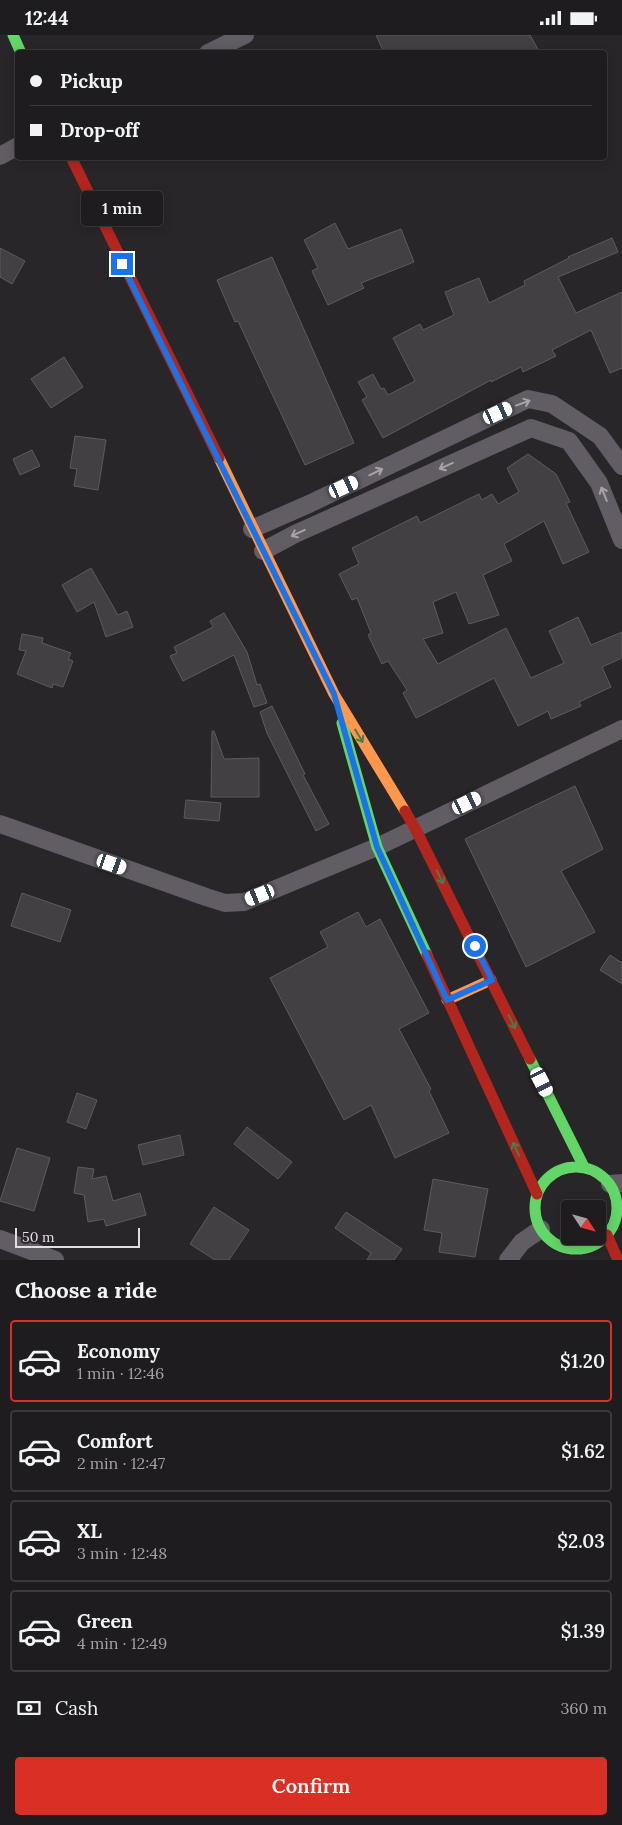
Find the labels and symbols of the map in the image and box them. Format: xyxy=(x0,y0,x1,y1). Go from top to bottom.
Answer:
callout: 1 min xyxy=(81,191,163,227)
route end xyxy=(111,253,133,275)
one-way arrow xyxy=(515,398,530,407)
car xyxy=(481,400,514,426)
one-way arrow xyxy=(439,461,454,471)
one-way arrow xyxy=(368,467,383,476)
car xyxy=(327,474,360,500)
one-way arrow xyxy=(599,487,608,503)
one-way arrow xyxy=(291,529,306,538)
one-way arrow xyxy=(355,728,365,742)
car xyxy=(450,790,483,816)
car xyxy=(95,852,128,876)
one-way arrow xyxy=(435,869,445,884)
car xyxy=(243,882,276,908)
route start xyxy=(464,935,486,957)
one-way arrow xyxy=(508,1014,517,1029)
car xyxy=(528,1065,555,1099)
one-way arrow xyxy=(511,1142,521,1157)
north arrow xyxy=(561,1200,606,1245)
scale bar xyxy=(15,1225,140,1248)

